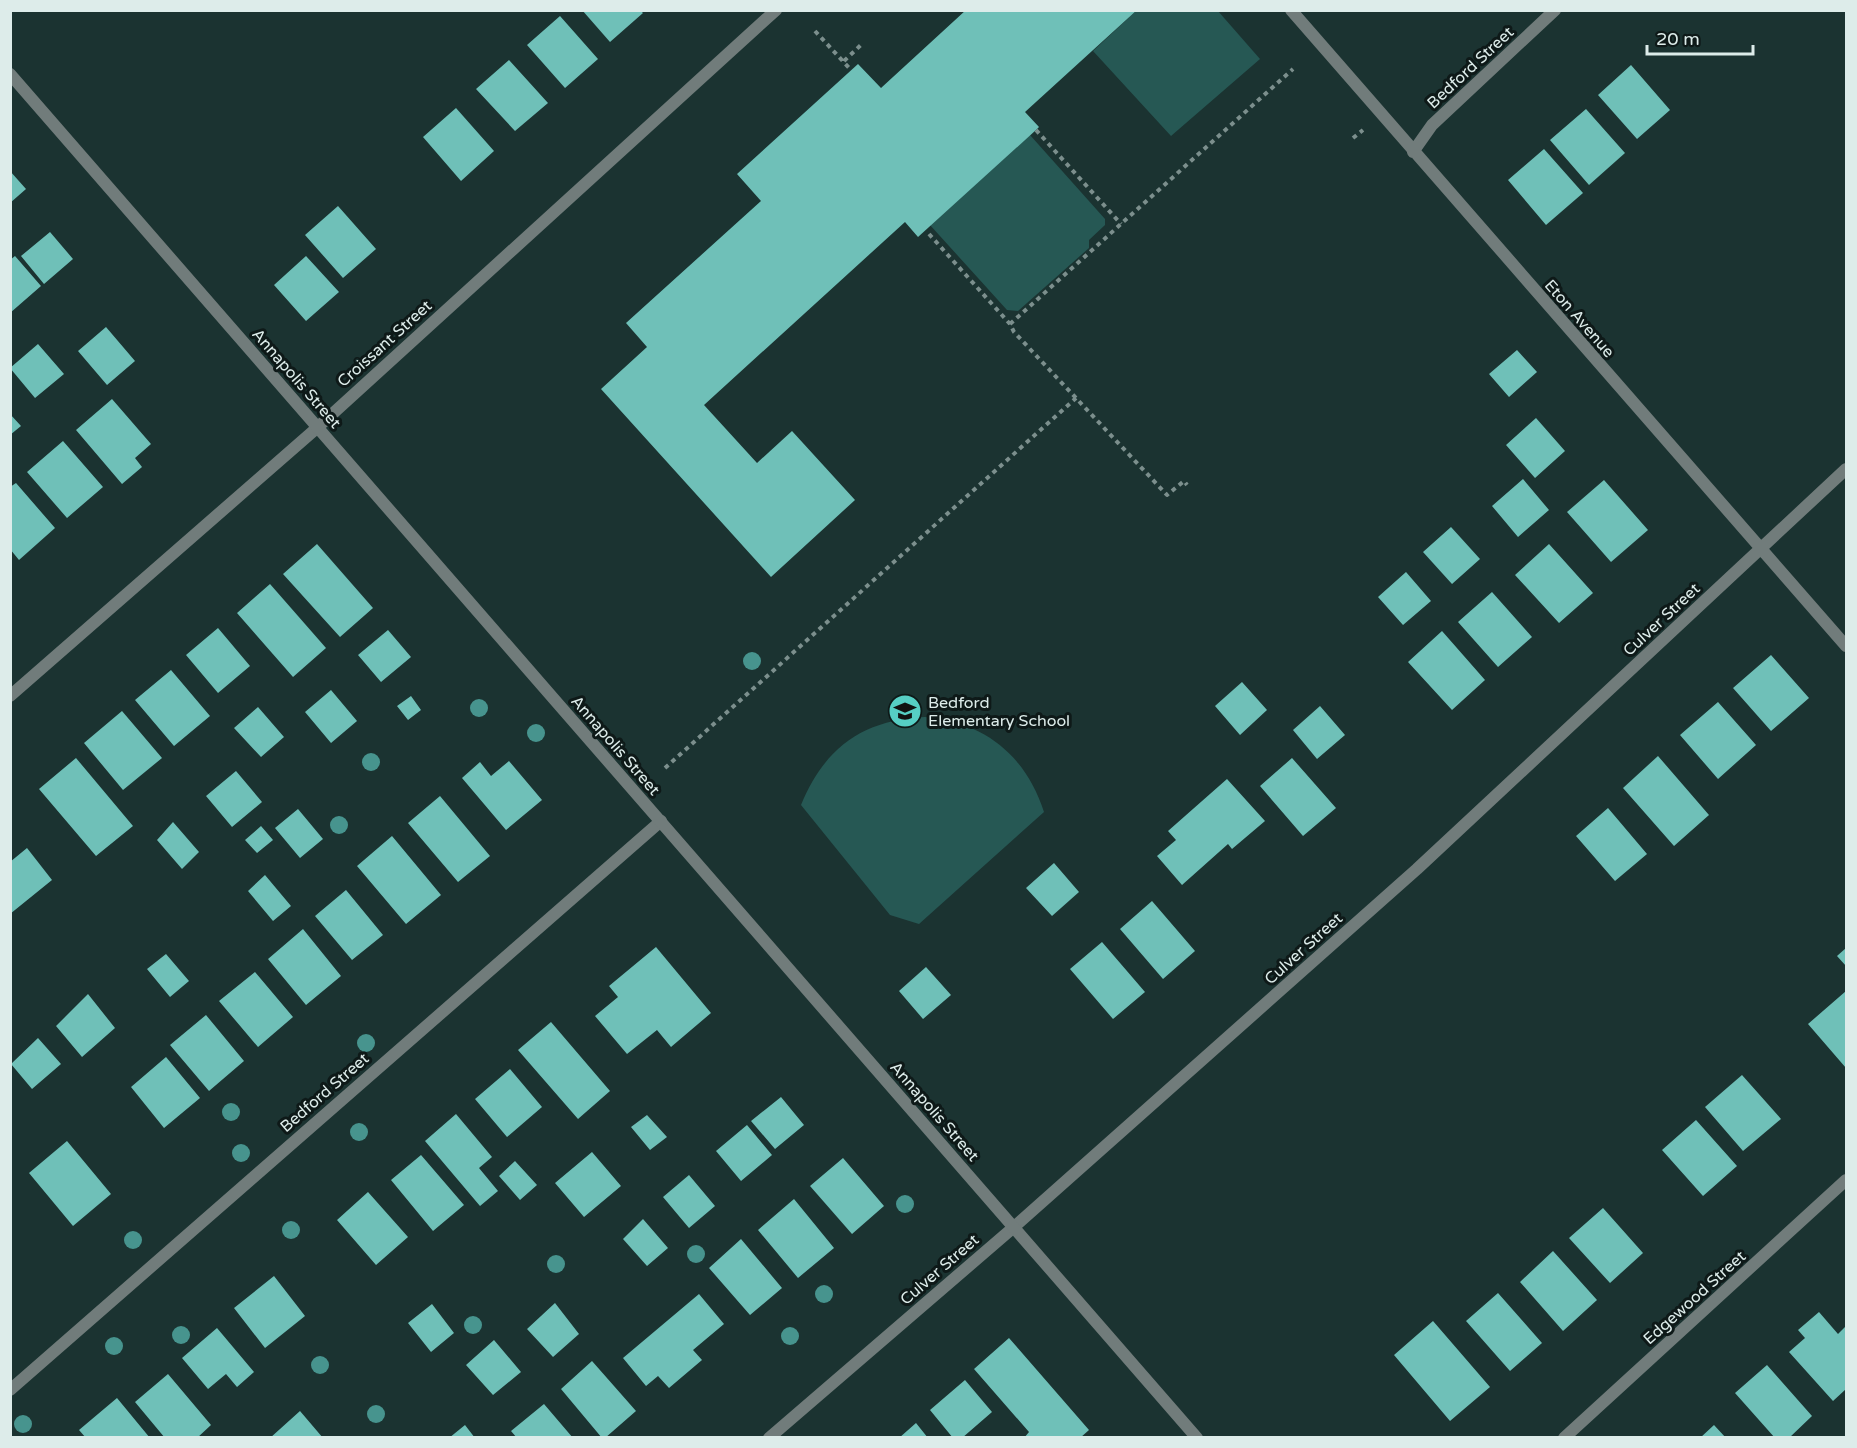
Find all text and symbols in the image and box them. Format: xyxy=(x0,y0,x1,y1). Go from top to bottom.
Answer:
scale bar xyxy=(1647,18,1754,56)
street label: Bedford Street xyxy=(1423,22,1518,113)
text: 20 m xyxy=(1656,28,1700,50)
street label: Eton Avenue xyxy=(1540,276,1619,362)
street label: Croissant Street xyxy=(333,296,436,391)
street label: Annapolis Street xyxy=(247,325,345,433)
street label: Culver Street xyxy=(1619,579,1704,661)
street label: Annapolis Street xyxy=(566,692,664,800)
school or university icon: Bedford Elementary School xyxy=(887,693,923,729)
place label: Bedford Elementary School xyxy=(928,693,1070,731)
street label: Culver Street xyxy=(1261,908,1347,989)
street label: Bedford Street xyxy=(276,1049,373,1137)
street label: Annapolis Street xyxy=(885,1058,983,1166)
street label: Culver Street xyxy=(896,1230,983,1309)
street label: Edgewood Street xyxy=(1639,1246,1750,1349)

